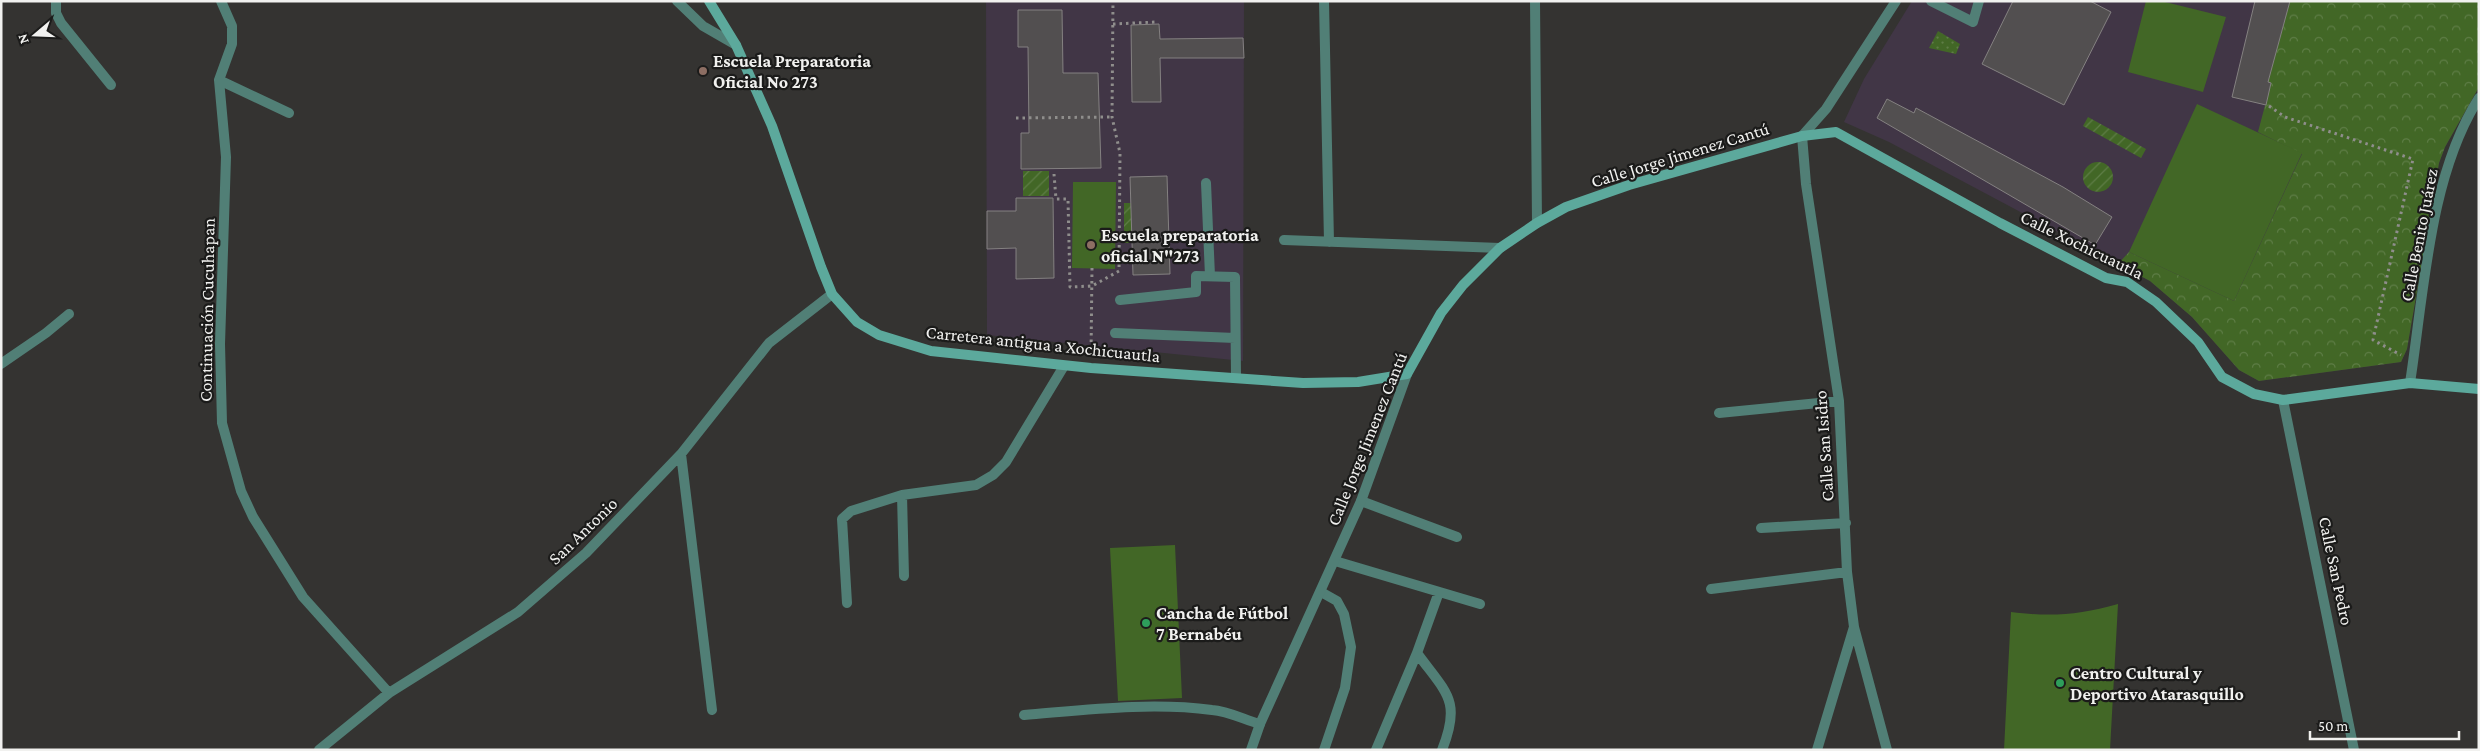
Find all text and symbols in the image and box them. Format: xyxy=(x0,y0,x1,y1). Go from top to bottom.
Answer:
north arrow xyxy=(10,10,60,60)
text: N xyxy=(13,32,32,46)
place label: Escuela Preparatoria Oficial No 273 xyxy=(713,51,871,92)
marker: Escuela Preparatoria Oficial No 273 xyxy=(697,65,709,77)
street label: Calle Jorge Jimenez Cantú xyxy=(1589,118,1772,192)
street label: Calle Benito Juárez xyxy=(2396,167,2442,303)
street label: Calle Xochicuautla xyxy=(2017,207,2147,283)
street label: Continuación Cucuhapan xyxy=(195,217,219,402)
place label: Escuela preparatoria oficial N"273 xyxy=(1101,225,1259,266)
marker: Escuela preparatoria oficial N"273 xyxy=(1085,239,1097,251)
street label: Carretera antigua a Xochicuautla xyxy=(925,322,1161,366)
street label: Calle Jorge Jimenez Cantú xyxy=(1323,349,1411,529)
street label: Calle San Isidro xyxy=(1810,390,1838,502)
street label: San Antonio xyxy=(544,493,622,569)
street label: Calle San Pedro xyxy=(2315,515,2357,627)
place label: Cancha de Fútbol 7 Bernabéu xyxy=(1156,603,1288,644)
marker: Cancha de Fútbol 7 Bernabéu xyxy=(1140,617,1152,629)
place label: Centro Cultural y Deportivo Atarasquillo xyxy=(2070,663,2244,704)
marker: Centro Cultural y Deportivo Atarasquillo xyxy=(2054,677,2066,689)
scale bar xyxy=(2310,708,2459,740)
text: 50 m xyxy=(2318,718,2348,734)

